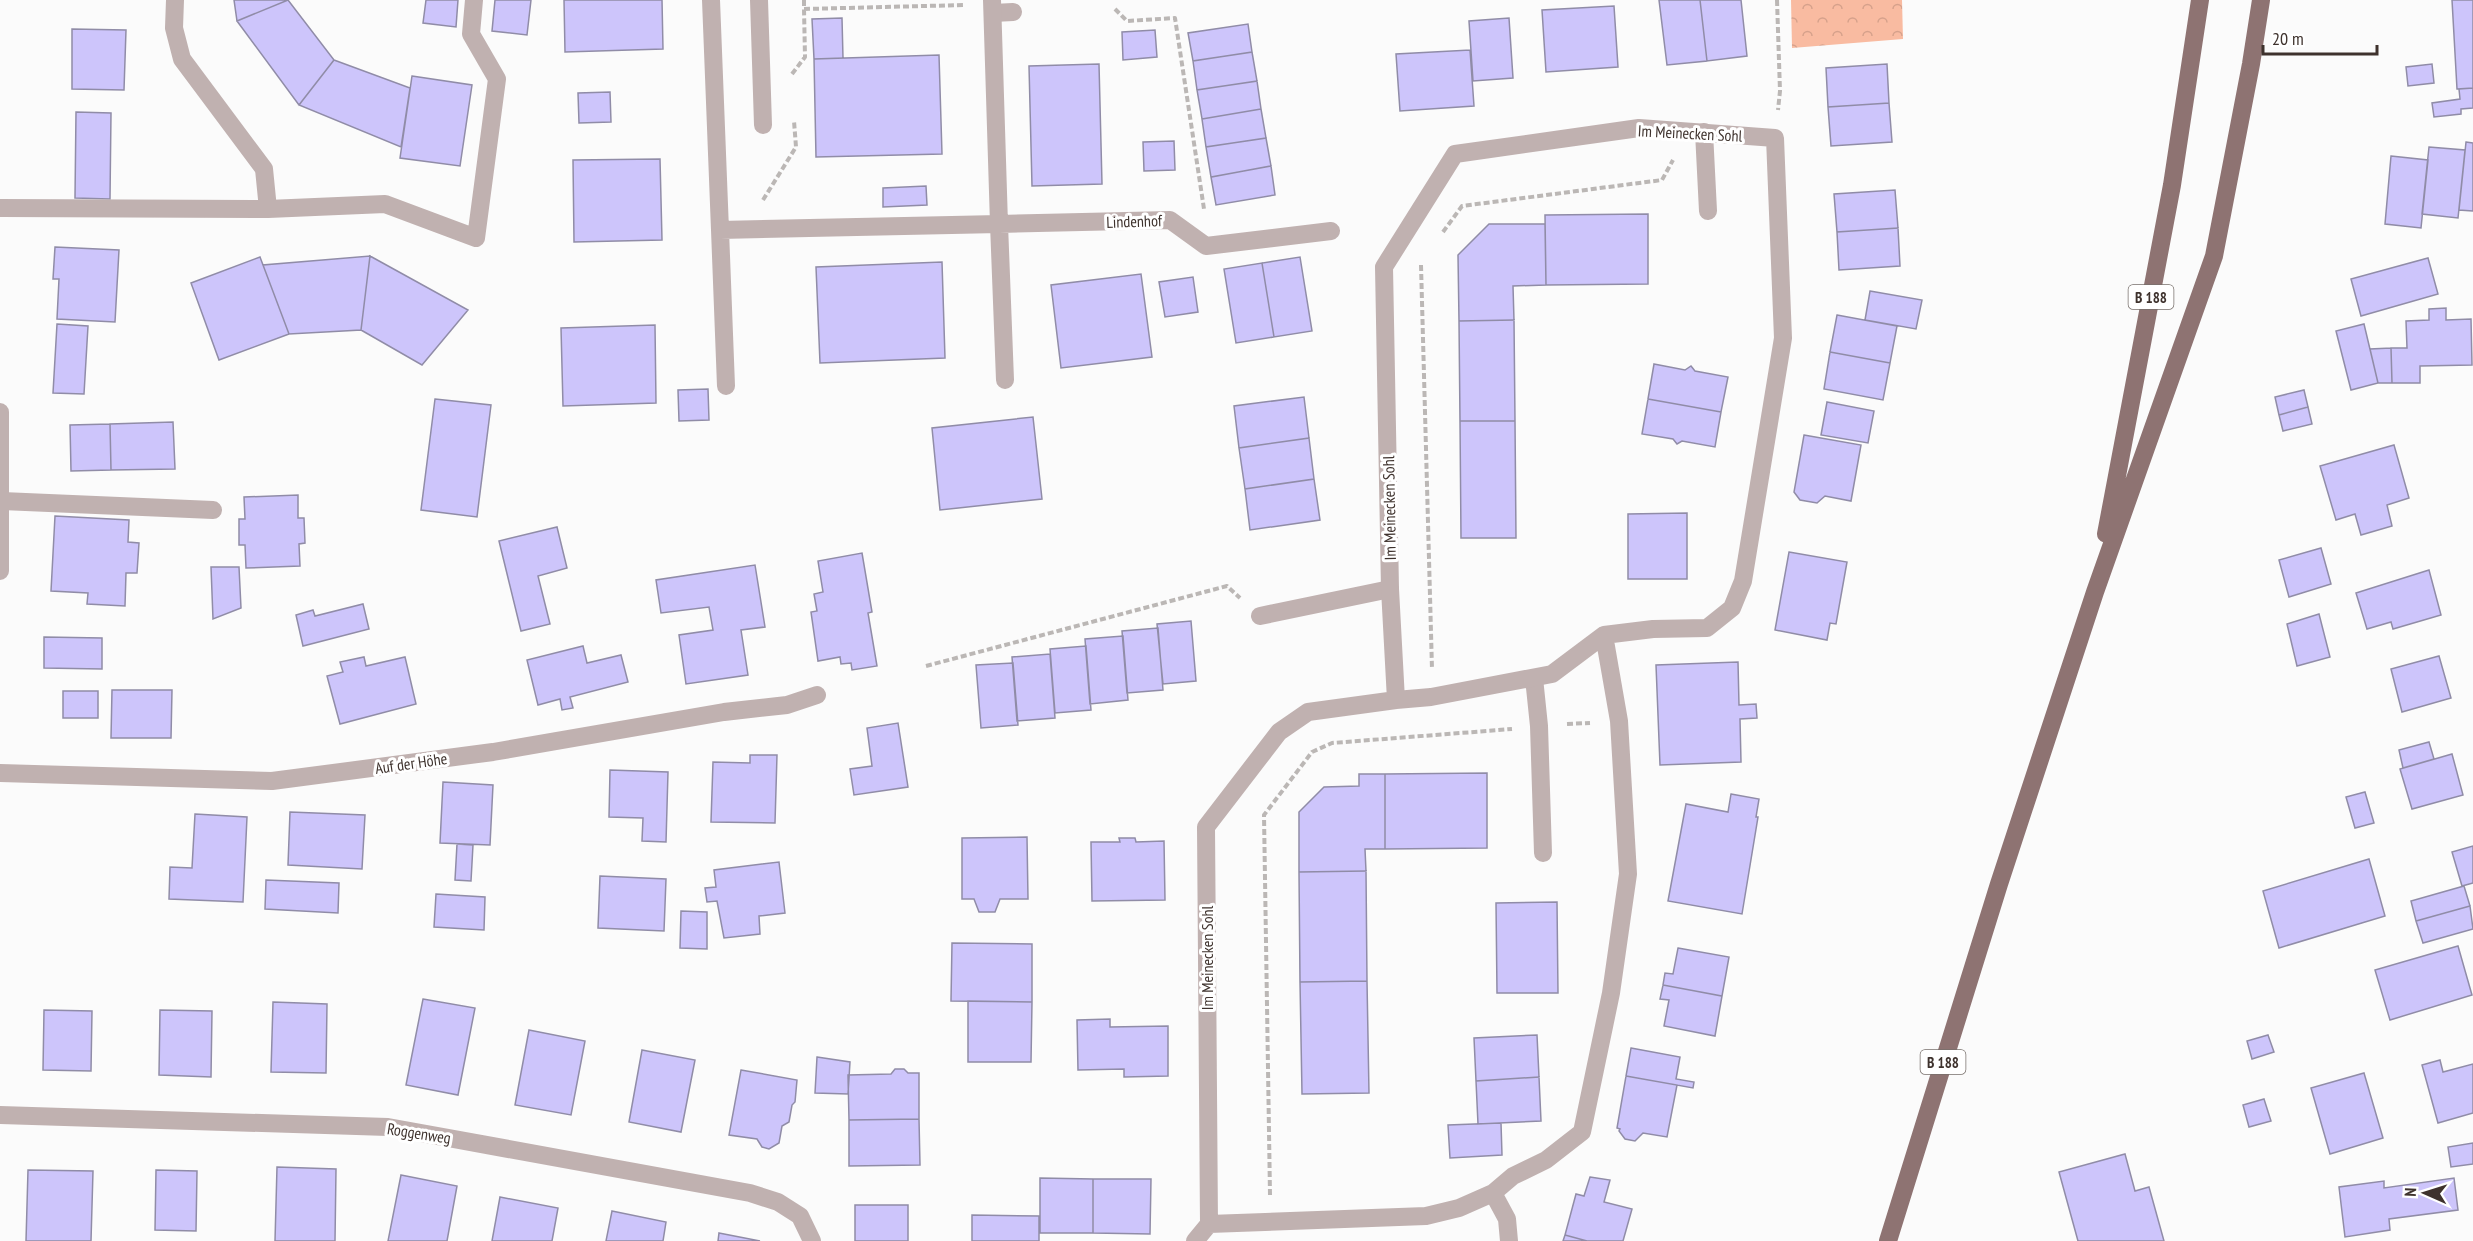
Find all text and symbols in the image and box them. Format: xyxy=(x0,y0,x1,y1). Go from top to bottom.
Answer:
scale bar xyxy=(2263,18,2377,56)
text: 20 m xyxy=(2272,27,2304,50)
street label: Im Meinecken Sohl xyxy=(1637,120,1743,146)
street label: Lindenhof xyxy=(1106,210,1163,232)
road number: B 188 xyxy=(2128,285,2174,309)
street label: Im Meinecken Sohl xyxy=(1378,455,1400,560)
street label: Auf der Höhe xyxy=(374,748,448,778)
street label: Im Meinecken Sohl xyxy=(1197,905,1217,1010)
road number: B 188 xyxy=(1920,1050,1966,1074)
street label: Roggenweg xyxy=(386,1118,452,1148)
north arrow xyxy=(2395,1163,2455,1223)
text: N xyxy=(2400,1187,2420,1197)

